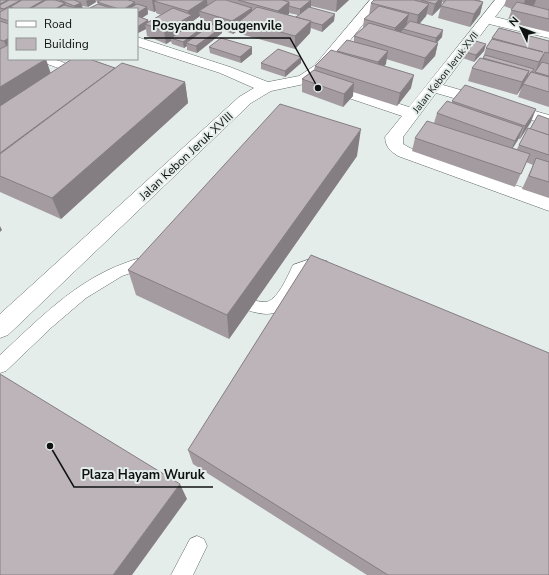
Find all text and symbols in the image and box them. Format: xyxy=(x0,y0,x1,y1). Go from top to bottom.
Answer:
legend xyxy=(8,8,138,60)
north arrow xyxy=(501,8,541,48)
callout: Posyandu Bougenvile xyxy=(144,13,290,38)
text: N xyxy=(506,13,522,30)
text: Road xyxy=(44,16,72,32)
text: Posyandu Bougenvile xyxy=(152,17,282,35)
street label: Jalan Kebon Jeruk XVII xyxy=(409,29,482,117)
text: Building xyxy=(44,36,89,52)
street label: Jalan Kebon Jeruk XVIII xyxy=(135,108,236,204)
callout: Plaza Hayam Wuruk xyxy=(74,462,213,487)
text: Plaza Hayam Wuruk xyxy=(81,466,206,484)

